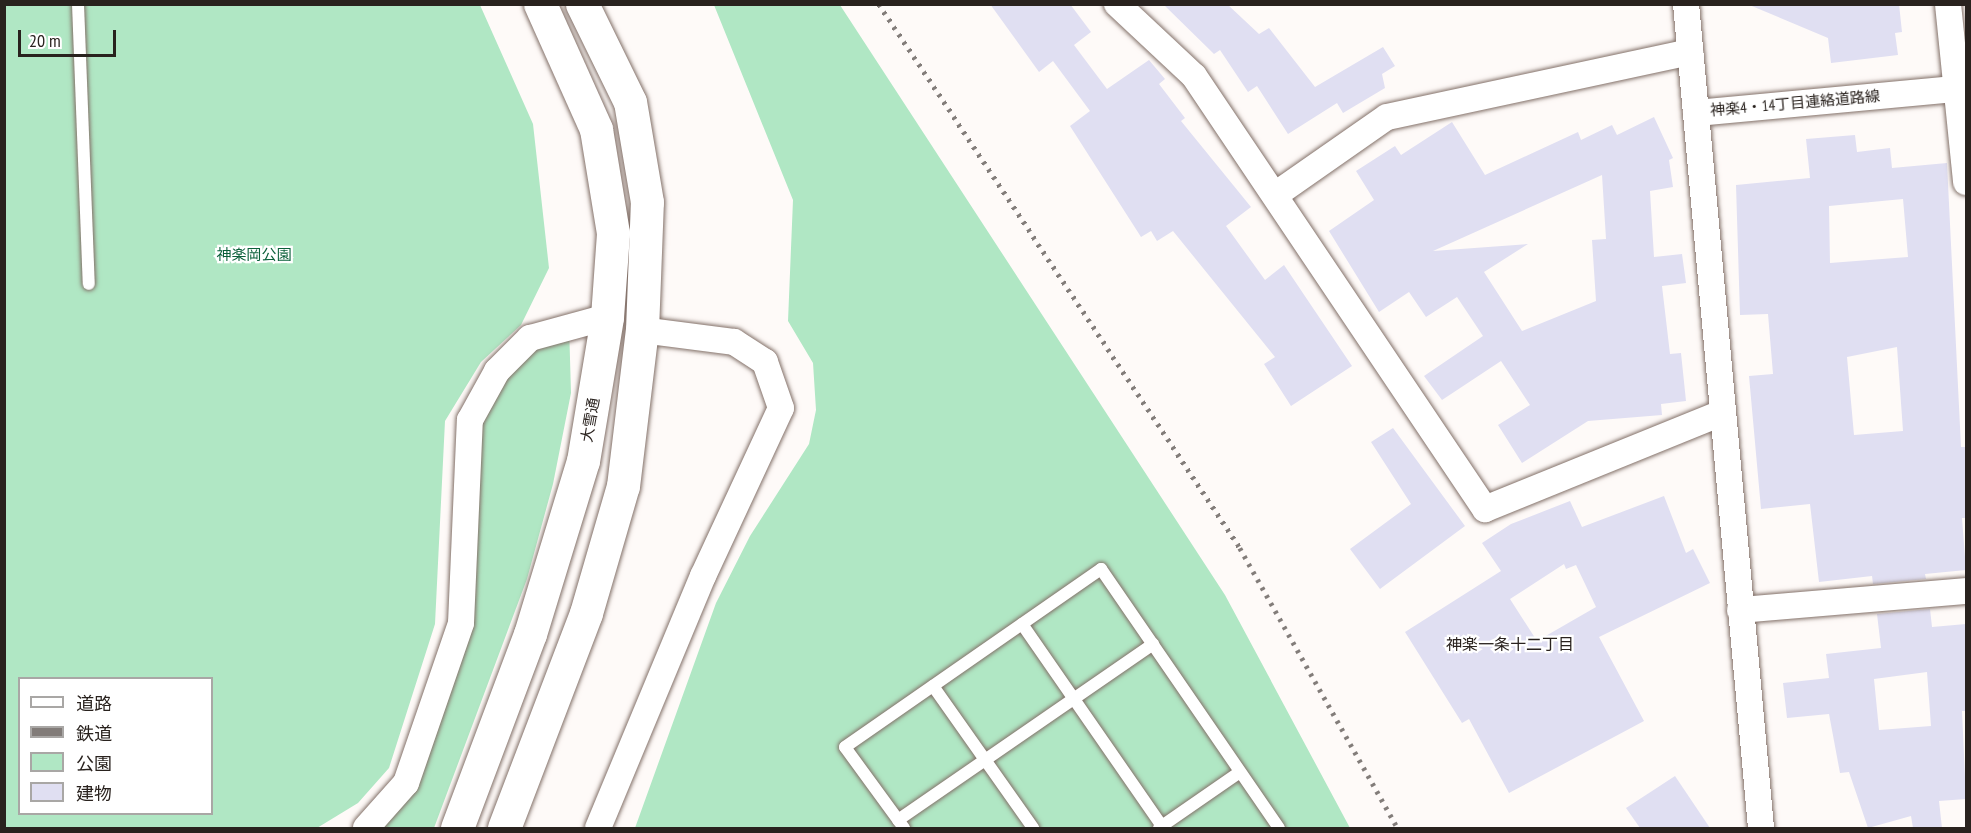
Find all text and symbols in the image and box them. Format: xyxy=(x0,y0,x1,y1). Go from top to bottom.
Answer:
scale bar xyxy=(21,18,118,56)
text: 20 m xyxy=(29,29,61,52)
street label: 神楽4・14丁目連絡道路線 xyxy=(1709,87,1881,119)
park label: 神楽岡公園 xyxy=(217,246,291,264)
street label: 大雪通 xyxy=(577,396,603,444)
district label: 神楽一条十二丁目 xyxy=(1446,634,1574,654)
legend xyxy=(18,677,213,815)
text: 道路 xyxy=(76,692,112,715)
text: 鉄道 xyxy=(76,722,112,745)
text: 公園 xyxy=(76,752,112,775)
text: 建物 xyxy=(76,782,112,805)

